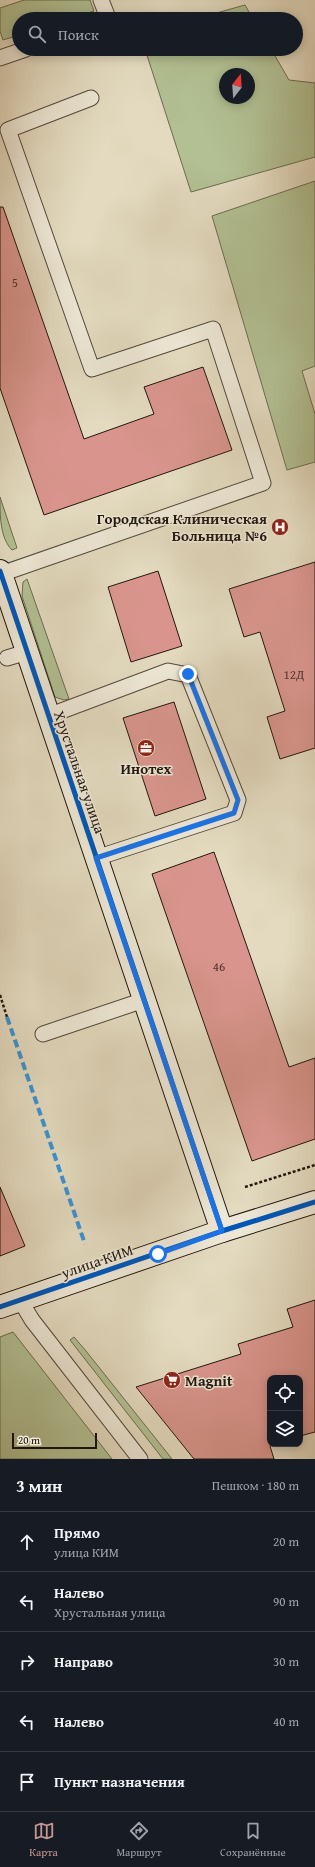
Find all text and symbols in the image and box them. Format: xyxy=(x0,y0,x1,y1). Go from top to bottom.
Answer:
search box xyxy=(12,12,303,56)
icon: search xyxy=(26,23,48,45)
text: Поиск xyxy=(58,24,99,45)
north arrow xyxy=(219,68,255,104)
house number: 5 xyxy=(12,273,18,292)
place label: Городская Клиническая Больница №6 xyxy=(97,508,267,546)
hospital icon: Городская Клиническая Больница №6 xyxy=(270,517,290,537)
route end xyxy=(179,665,197,683)
house number: 12Д xyxy=(284,665,304,684)
street label: Хрустальная улица xyxy=(49,708,111,837)
office icon: Инотех xyxy=(136,738,156,758)
place label: Инотех xyxy=(120,758,172,779)
house number: 46 xyxy=(213,957,225,976)
street label: улица КИМ xyxy=(57,1239,136,1283)
route start xyxy=(149,1245,167,1263)
supermarket icon: Magnit xyxy=(162,1370,182,1390)
place label: Magnit xyxy=(185,1370,233,1391)
map controls xyxy=(267,1375,303,1447)
button: locate xyxy=(267,1375,303,1411)
button: layers xyxy=(267,1411,303,1447)
scale bar xyxy=(12,1431,97,1450)
text: 20 m xyxy=(18,1432,40,1448)
text: 3 мин xyxy=(16,1473,62,1498)
text: Пешком · 180 m xyxy=(212,1476,299,1495)
text: Прямо xyxy=(54,1522,100,1543)
icon: ahead xyxy=(16,1531,38,1553)
text: 20 m xyxy=(273,1532,299,1551)
text: улица КИМ xyxy=(54,1543,119,1562)
text: Налево xyxy=(54,1582,104,1603)
icon: left xyxy=(16,1591,38,1613)
text: 90 m xyxy=(273,1592,299,1611)
text: Хрустальная улица xyxy=(54,1603,165,1622)
icon: right xyxy=(16,1651,38,1673)
text: Направо xyxy=(54,1651,113,1672)
text: 30 m xyxy=(273,1652,299,1671)
icon: left xyxy=(16,1711,38,1733)
text: Налево xyxy=(54,1711,104,1732)
text: 40 m xyxy=(273,1712,299,1731)
icon: arrive xyxy=(16,1771,38,1793)
text: Пункт назначения xyxy=(54,1771,185,1792)
tab: Карта xyxy=(29,1820,58,1860)
tab: Маршрут xyxy=(116,1820,161,1860)
tab: Сохранённые xyxy=(220,1820,286,1860)

